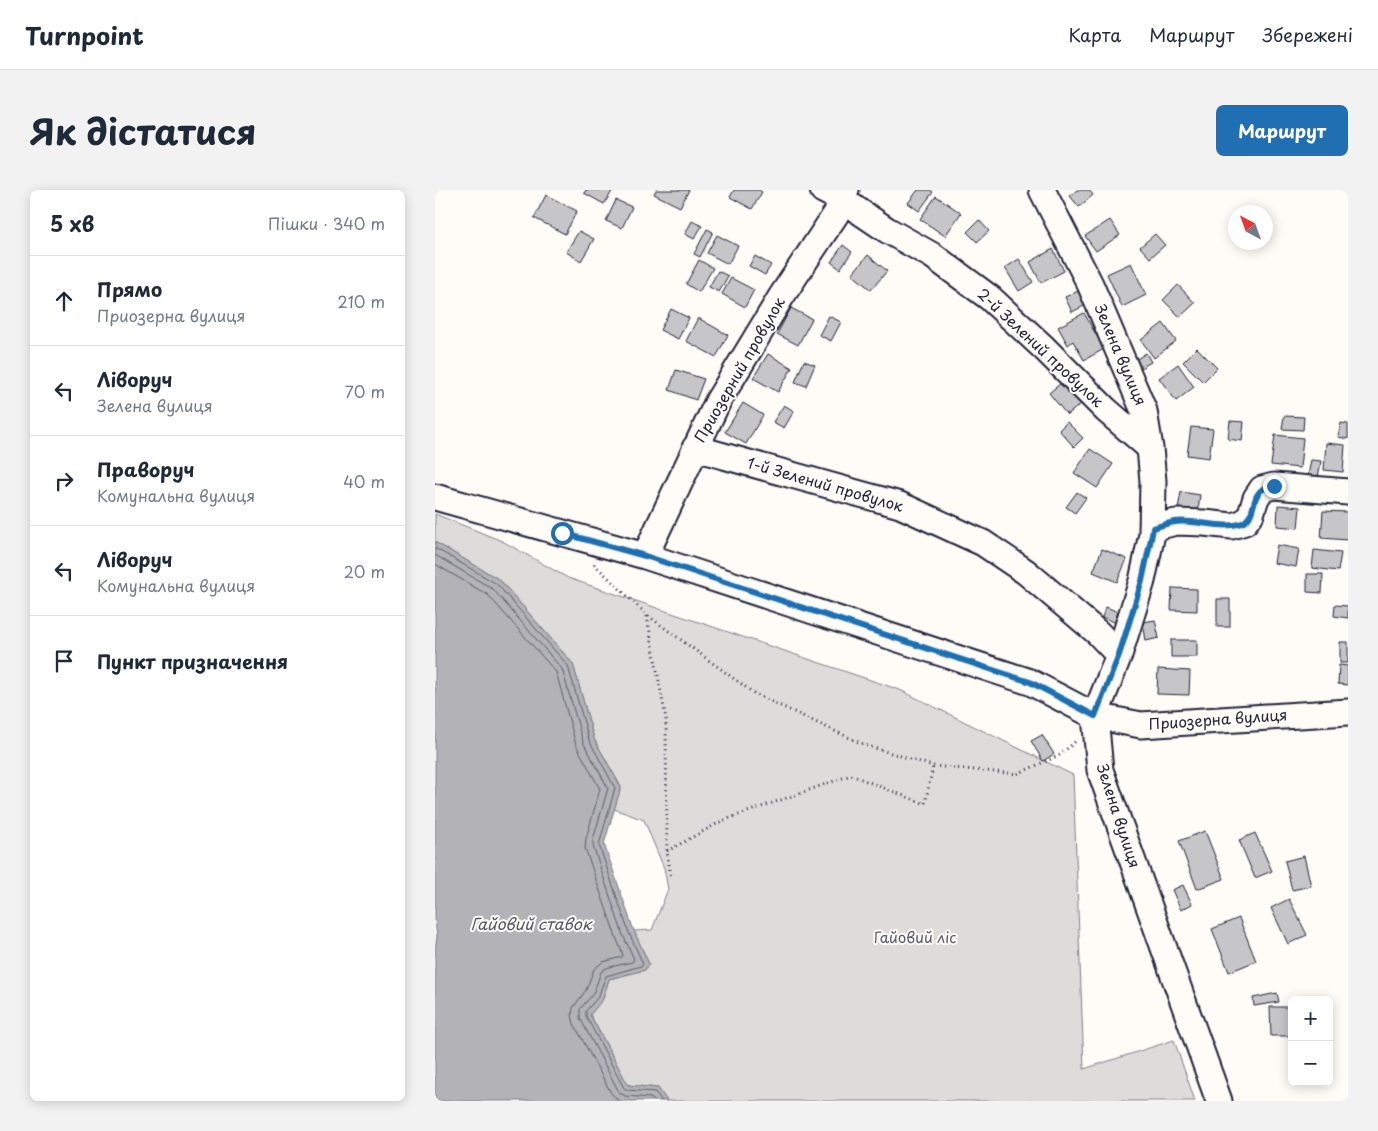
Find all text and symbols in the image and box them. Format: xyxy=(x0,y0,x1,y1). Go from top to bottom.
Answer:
text: Turnpoint xyxy=(25,17,144,53)
text: Карта xyxy=(1068,21,1121,48)
text: Маршрут xyxy=(1149,21,1234,48)
text: Збережені xyxy=(1262,21,1353,48)
text: Як дістатися xyxy=(30,104,256,157)
button: Маршрут xyxy=(1216,105,1348,156)
north arrow xyxy=(1228,205,1273,250)
text: 5 хв xyxy=(50,207,94,239)
text: Пішки · 340 m xyxy=(268,211,385,235)
text: Прямо xyxy=(97,275,162,303)
street label: 2-й Зелений провулок xyxy=(973,282,1109,412)
icon: ahead xyxy=(50,287,78,315)
text: 210 m xyxy=(337,289,385,313)
street label: Приозерний провулок xyxy=(688,292,790,446)
street label: Зелена вулиця xyxy=(1090,300,1153,409)
text: Приозерна вулиця xyxy=(97,303,245,327)
text: Ліворуч xyxy=(97,365,173,393)
icon: left xyxy=(50,377,78,405)
text: 70 m xyxy=(345,379,385,403)
text: Зелена вулиця xyxy=(97,393,213,417)
street label: 1-й Зелений провулок xyxy=(745,450,906,517)
text: Праворуч xyxy=(97,455,194,483)
icon: right xyxy=(50,467,78,495)
text: 40 m xyxy=(343,469,385,493)
route end xyxy=(1263,475,1286,498)
text: Комунальна вулиця xyxy=(97,483,255,507)
route start xyxy=(551,522,574,545)
text: Ліворуч xyxy=(97,545,173,573)
icon: left xyxy=(50,557,78,585)
text: 20 m xyxy=(344,559,385,583)
text: Комунальна вулиця xyxy=(97,573,255,597)
icon: arrive xyxy=(50,647,78,675)
text: Пункт призначення xyxy=(97,647,288,675)
street label: Приозерна вулиця xyxy=(1148,702,1288,735)
street label: Зелена вулиця xyxy=(1092,760,1147,871)
water label: Гайовий ставок xyxy=(471,911,593,935)
park label: Гайовий ліс xyxy=(874,925,956,948)
map controls xyxy=(1288,996,1333,1086)
button: + xyxy=(1288,996,1333,1041)
button: − xyxy=(1288,1041,1333,1086)

